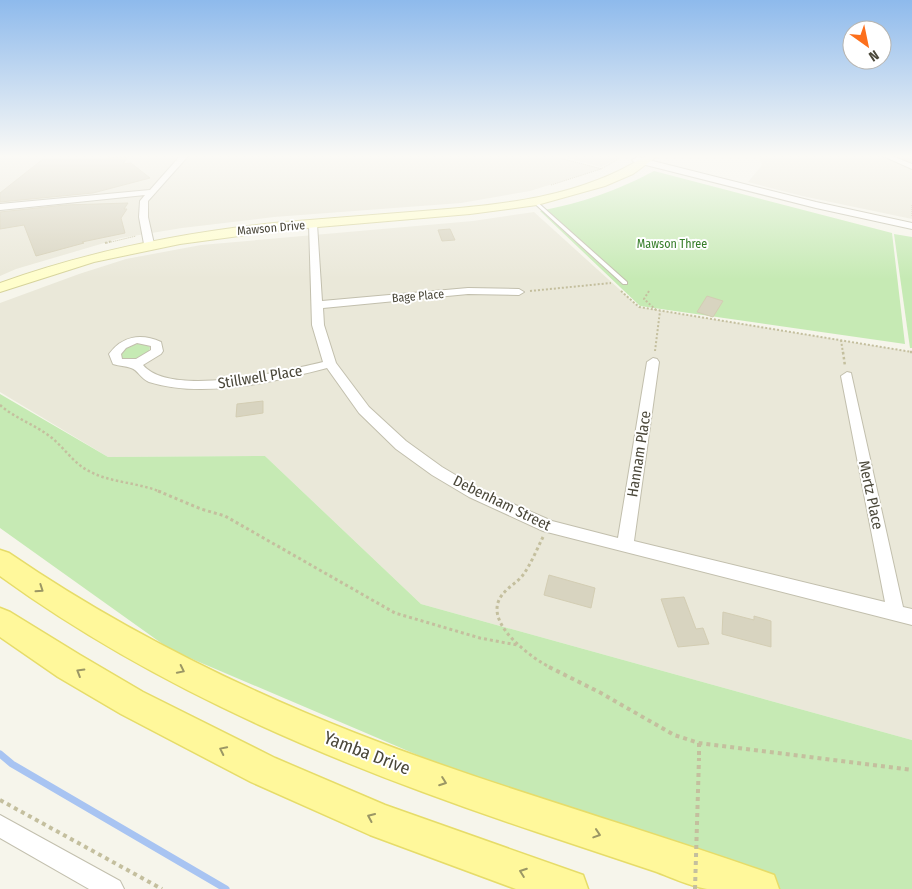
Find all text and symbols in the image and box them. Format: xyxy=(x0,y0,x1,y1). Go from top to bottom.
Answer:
north arrow xyxy=(842,20,892,70)
text: N xyxy=(866,46,882,65)
street label: Mawson Drive xyxy=(236,218,306,238)
park label: Mawson Three xyxy=(637,237,707,251)
street label: Bage Place xyxy=(391,287,445,305)
street label: Stillwell Place xyxy=(217,361,303,393)
street label: Hannam Place xyxy=(623,410,655,498)
street label: Mertz Place xyxy=(855,459,887,531)
street label: Debenham Street xyxy=(450,472,554,534)
one-way arrow xyxy=(34,583,44,592)
one-way arrow xyxy=(176,664,185,674)
one-way arrow xyxy=(76,669,85,679)
street label: Yamba Drive xyxy=(321,726,413,780)
one-way arrow xyxy=(219,746,228,756)
one-way arrow xyxy=(438,776,446,786)
one-way arrow xyxy=(367,812,376,823)
one-way arrow xyxy=(592,829,600,839)
one-way arrow xyxy=(519,868,528,878)

